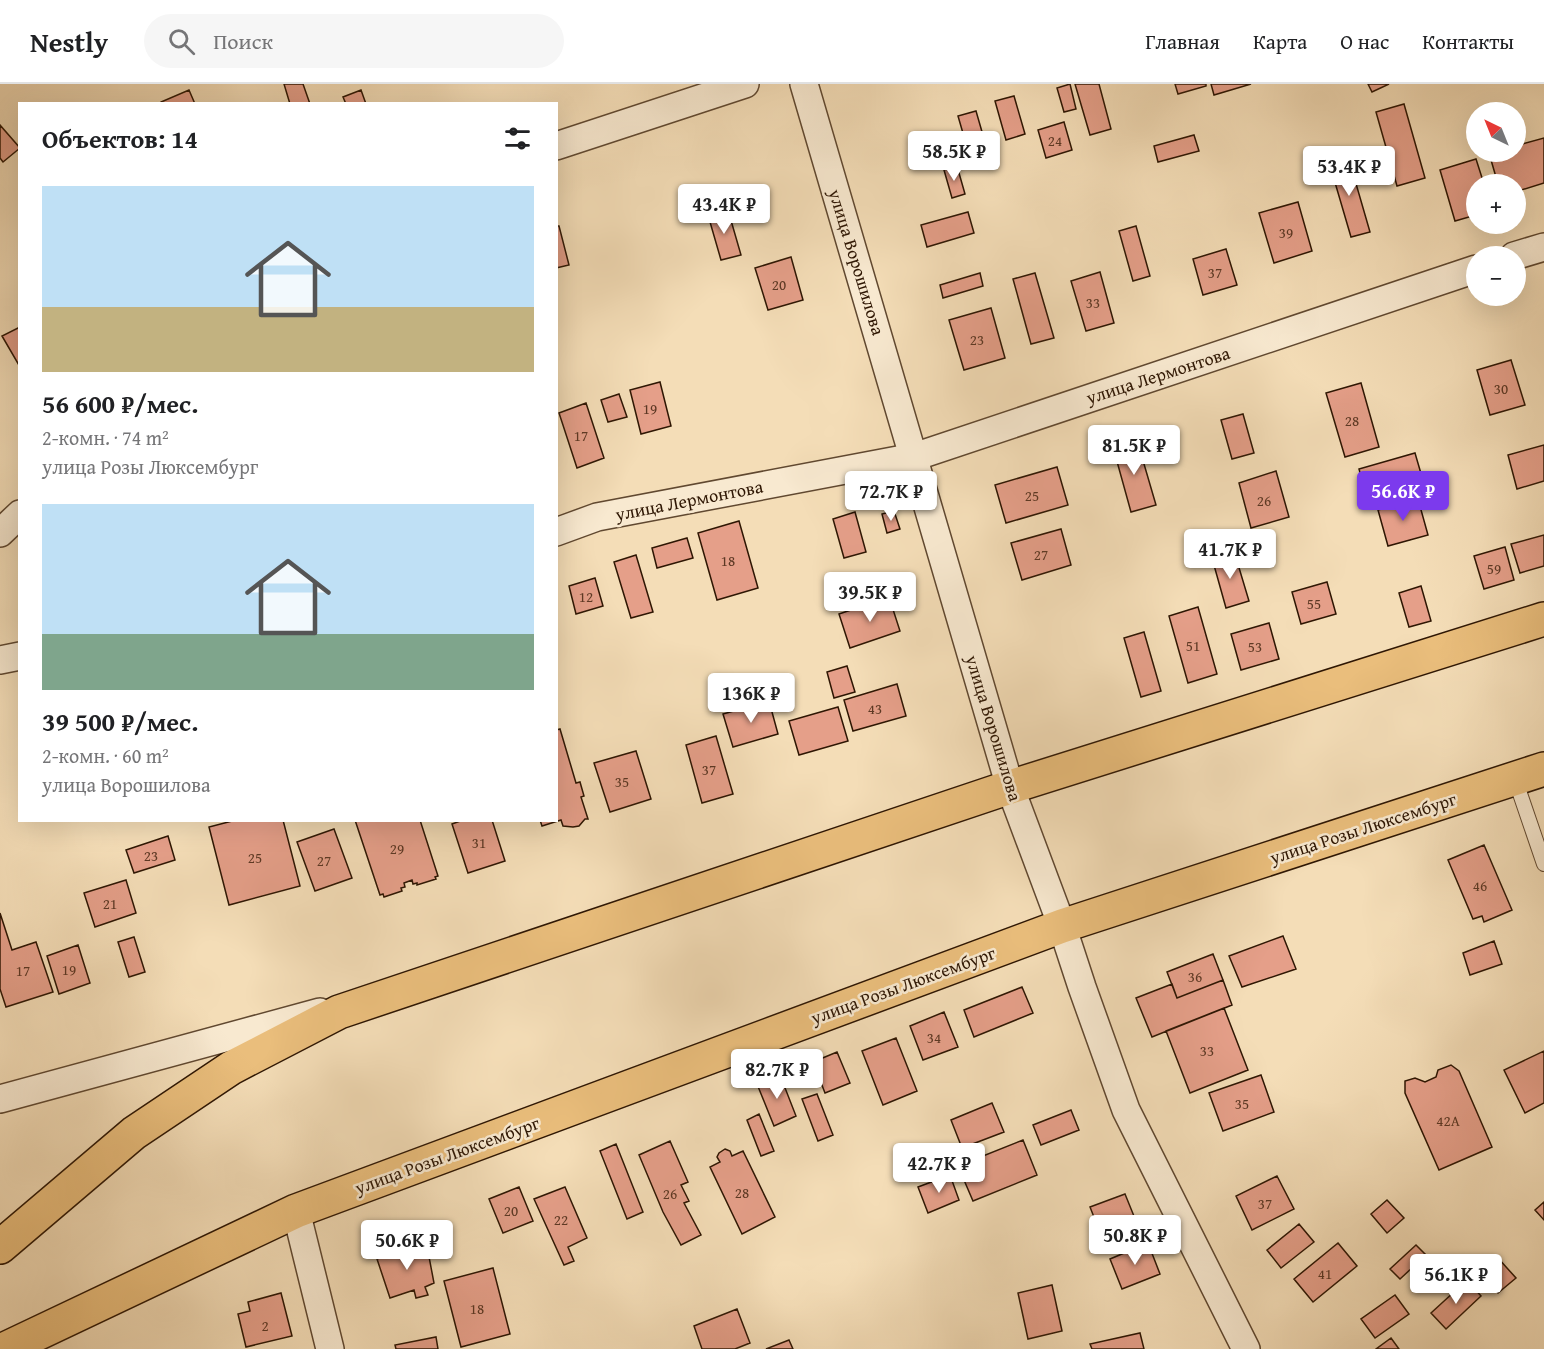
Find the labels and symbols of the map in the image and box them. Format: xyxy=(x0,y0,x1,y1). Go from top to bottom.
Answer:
north arrow xyxy=(1466,102,1526,162)
house number: 24 xyxy=(1048,130,1062,151)
pin: 58.5K ₽ xyxy=(899,131,1009,182)
pin: 53.4K ₽ xyxy=(1294,146,1404,197)
pin: 43.4K ₽ xyxy=(669,184,779,235)
street label: улица Ворошилова xyxy=(822,185,892,339)
house number: 39 xyxy=(1279,222,1293,243)
house number: 37 xyxy=(1208,262,1222,283)
house number: 20 xyxy=(772,274,786,295)
house number: 33 xyxy=(1086,292,1100,313)
house number: 23 xyxy=(970,329,984,350)
street label: улица Лермонтова xyxy=(1082,339,1234,411)
house number: 30 xyxy=(1494,378,1508,399)
house number: 19 xyxy=(643,398,657,419)
house number: 28 xyxy=(1345,410,1359,431)
house number: 17 xyxy=(574,425,588,446)
pin: 81.5K ₽ xyxy=(1079,425,1189,476)
pin: 72.7K ₽ xyxy=(836,471,946,522)
pin: 56.6K ₽ xyxy=(1348,471,1458,522)
street label: улица Лермонтова xyxy=(612,472,766,528)
house number: 25 xyxy=(1025,485,1039,506)
house number: 26 xyxy=(1257,490,1271,511)
pin: 41.7K ₽ xyxy=(1175,529,1285,580)
house number: 27 xyxy=(1034,544,1048,565)
house number: 18 xyxy=(721,550,735,571)
house number: 59 xyxy=(1487,558,1501,579)
pin: 39.5K ₽ xyxy=(815,572,925,623)
house number: 12 xyxy=(579,586,593,607)
house number: 55 xyxy=(1307,593,1321,614)
house number: 51 xyxy=(1186,635,1200,656)
house number: 53 xyxy=(1248,636,1262,657)
street label: улица Ворошилова xyxy=(959,651,1029,805)
pin: 136K ₽ xyxy=(702,673,800,724)
house number: 43 xyxy=(868,698,882,719)
house number: 37 xyxy=(702,759,716,780)
house number: 35 xyxy=(615,771,629,792)
street label: улица Розы Люксембург xyxy=(1265,785,1460,871)
house number: 31 xyxy=(472,832,486,853)
house number: 29 xyxy=(390,838,404,859)
house number: 23 xyxy=(144,845,158,866)
house number: 25 xyxy=(248,847,262,868)
house number: 27 xyxy=(317,850,331,871)
house number: 46 xyxy=(1473,875,1487,896)
house number: 21 xyxy=(103,893,117,914)
street label: улица Розы Люксембург xyxy=(806,939,999,1031)
house number: 19 xyxy=(62,959,76,980)
house number: 17 xyxy=(16,960,30,981)
house number: 36 xyxy=(1188,966,1202,987)
house number: 34 xyxy=(927,1027,941,1048)
house number: 33 xyxy=(1200,1040,1214,1061)
pin: 82.7K ₽ xyxy=(722,1049,832,1100)
house number: 35 xyxy=(1235,1093,1249,1114)
street label: улица Розы Люксембург xyxy=(350,1109,543,1201)
house number: 42А xyxy=(1436,1110,1460,1131)
pin: 42.7K ₽ xyxy=(884,1143,994,1194)
house number: 28 xyxy=(735,1182,749,1203)
house number: 26 xyxy=(663,1183,677,1204)
house number: 37 xyxy=(1258,1193,1272,1214)
house number: 20 xyxy=(504,1200,518,1221)
house number: 22 xyxy=(554,1209,568,1230)
pin: 50.8K ₽ xyxy=(1080,1215,1190,1266)
pin: 50.6K ₽ xyxy=(352,1220,462,1271)
pin: 56.1K ₽ xyxy=(1401,1254,1511,1305)
house number: 41 xyxy=(1318,1263,1332,1284)
house number: 18 xyxy=(470,1298,484,1319)
house number: 2 xyxy=(261,1315,269,1336)

